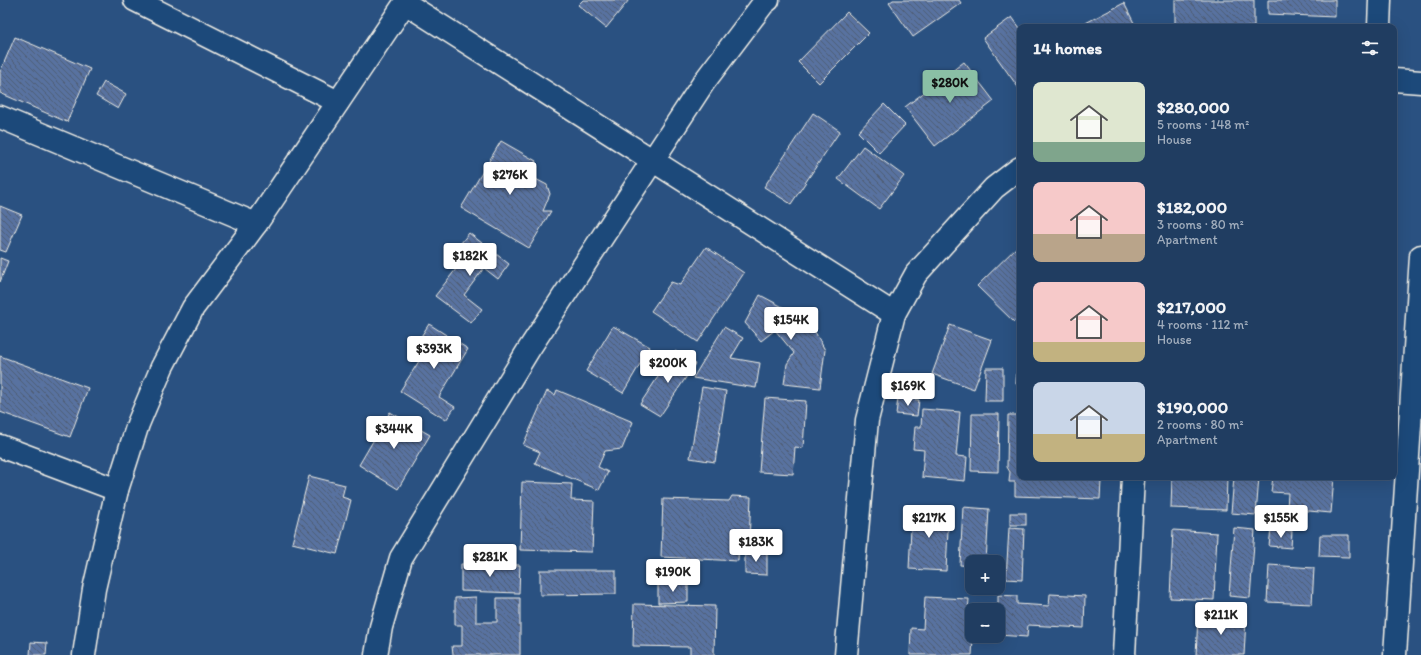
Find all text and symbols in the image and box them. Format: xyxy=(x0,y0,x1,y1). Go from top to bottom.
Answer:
icon: filters xyxy=(1359,37,1381,59)
text: 14 homes xyxy=(1033,38,1102,58)
pin: $280K xyxy=(922,70,978,104)
text: $280K xyxy=(932,75,968,90)
text: $280,000 xyxy=(1157,97,1230,117)
icon: home xyxy=(1065,98,1113,146)
text: 5 rooms · 148 m² xyxy=(1157,117,1249,132)
text: House xyxy=(1157,132,1192,147)
pin: $276K xyxy=(482,162,538,196)
text: $276K xyxy=(492,167,528,182)
text: $182,000 xyxy=(1157,197,1227,217)
icon: home xyxy=(1065,198,1113,246)
text: 3 rooms · 80 m² xyxy=(1157,217,1244,232)
text: Apartment xyxy=(1157,232,1218,247)
pin: $182K xyxy=(442,243,498,277)
text: $182K xyxy=(453,248,487,263)
text: $217,000 xyxy=(1157,297,1226,317)
icon: home xyxy=(1065,298,1113,346)
pin: $154K xyxy=(763,307,819,341)
text: $154K xyxy=(773,312,809,327)
text: 4 rooms · 112 m² xyxy=(1157,317,1248,332)
text: House xyxy=(1157,332,1192,347)
pin: $393K xyxy=(406,336,462,370)
text: $393K xyxy=(416,341,452,356)
pin: $200K xyxy=(640,350,696,384)
text: $200K xyxy=(649,355,687,370)
pin: $169K xyxy=(880,373,936,407)
text: $169K xyxy=(891,378,925,393)
text: $190,000 xyxy=(1157,397,1228,417)
icon: home xyxy=(1065,398,1113,446)
pin: $344K xyxy=(366,416,422,450)
text: 2 rooms · 80 m² xyxy=(1157,417,1244,432)
text: $344K xyxy=(375,421,413,436)
text: Apartment xyxy=(1157,432,1218,447)
pin: $217K xyxy=(901,505,957,539)
pin: $155K xyxy=(1253,505,1309,539)
text: $217K xyxy=(912,510,946,525)
text: $155K xyxy=(1264,510,1298,525)
pin: $183K xyxy=(728,529,784,563)
text: $183K xyxy=(738,534,774,549)
pin: $281K xyxy=(462,544,518,578)
text: $281K xyxy=(473,549,507,564)
map controls xyxy=(965,555,1005,643)
button: + xyxy=(965,555,1005,595)
pin: $190K xyxy=(645,559,701,593)
text: $190K xyxy=(655,564,691,579)
pin: $211K xyxy=(1193,602,1249,636)
button: − xyxy=(965,603,1005,643)
text: $211K xyxy=(1204,607,1238,622)

